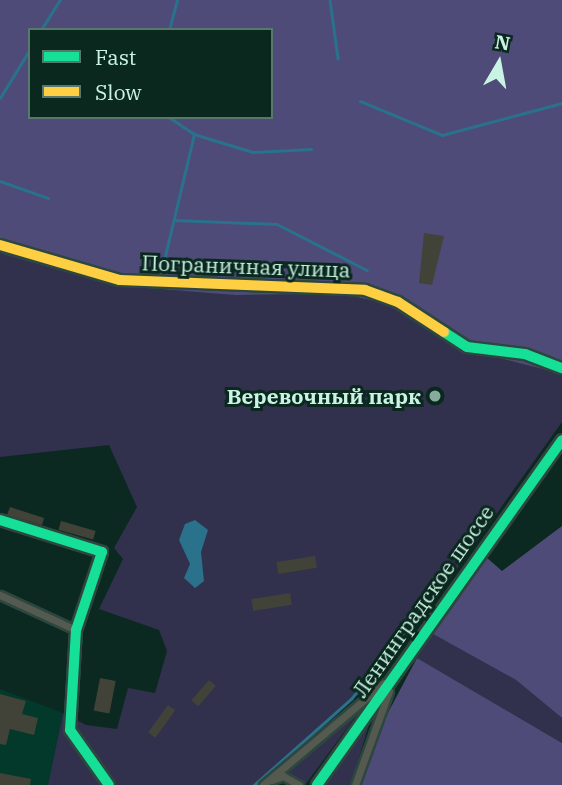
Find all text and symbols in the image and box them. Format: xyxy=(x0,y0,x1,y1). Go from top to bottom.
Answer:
legend xyxy=(28,28,273,119)
north arrow xyxy=(464,28,534,98)
text: N xyxy=(493,29,512,55)
text: Fast xyxy=(95,43,136,71)
text: Slow xyxy=(95,78,142,106)
street label: Пограничная улица xyxy=(141,250,351,282)
place label: Веревочный парк xyxy=(227,383,421,409)
marker: Веревочный парк xyxy=(427,388,443,404)
street label: Ленинградское шоссе xyxy=(347,500,499,702)

